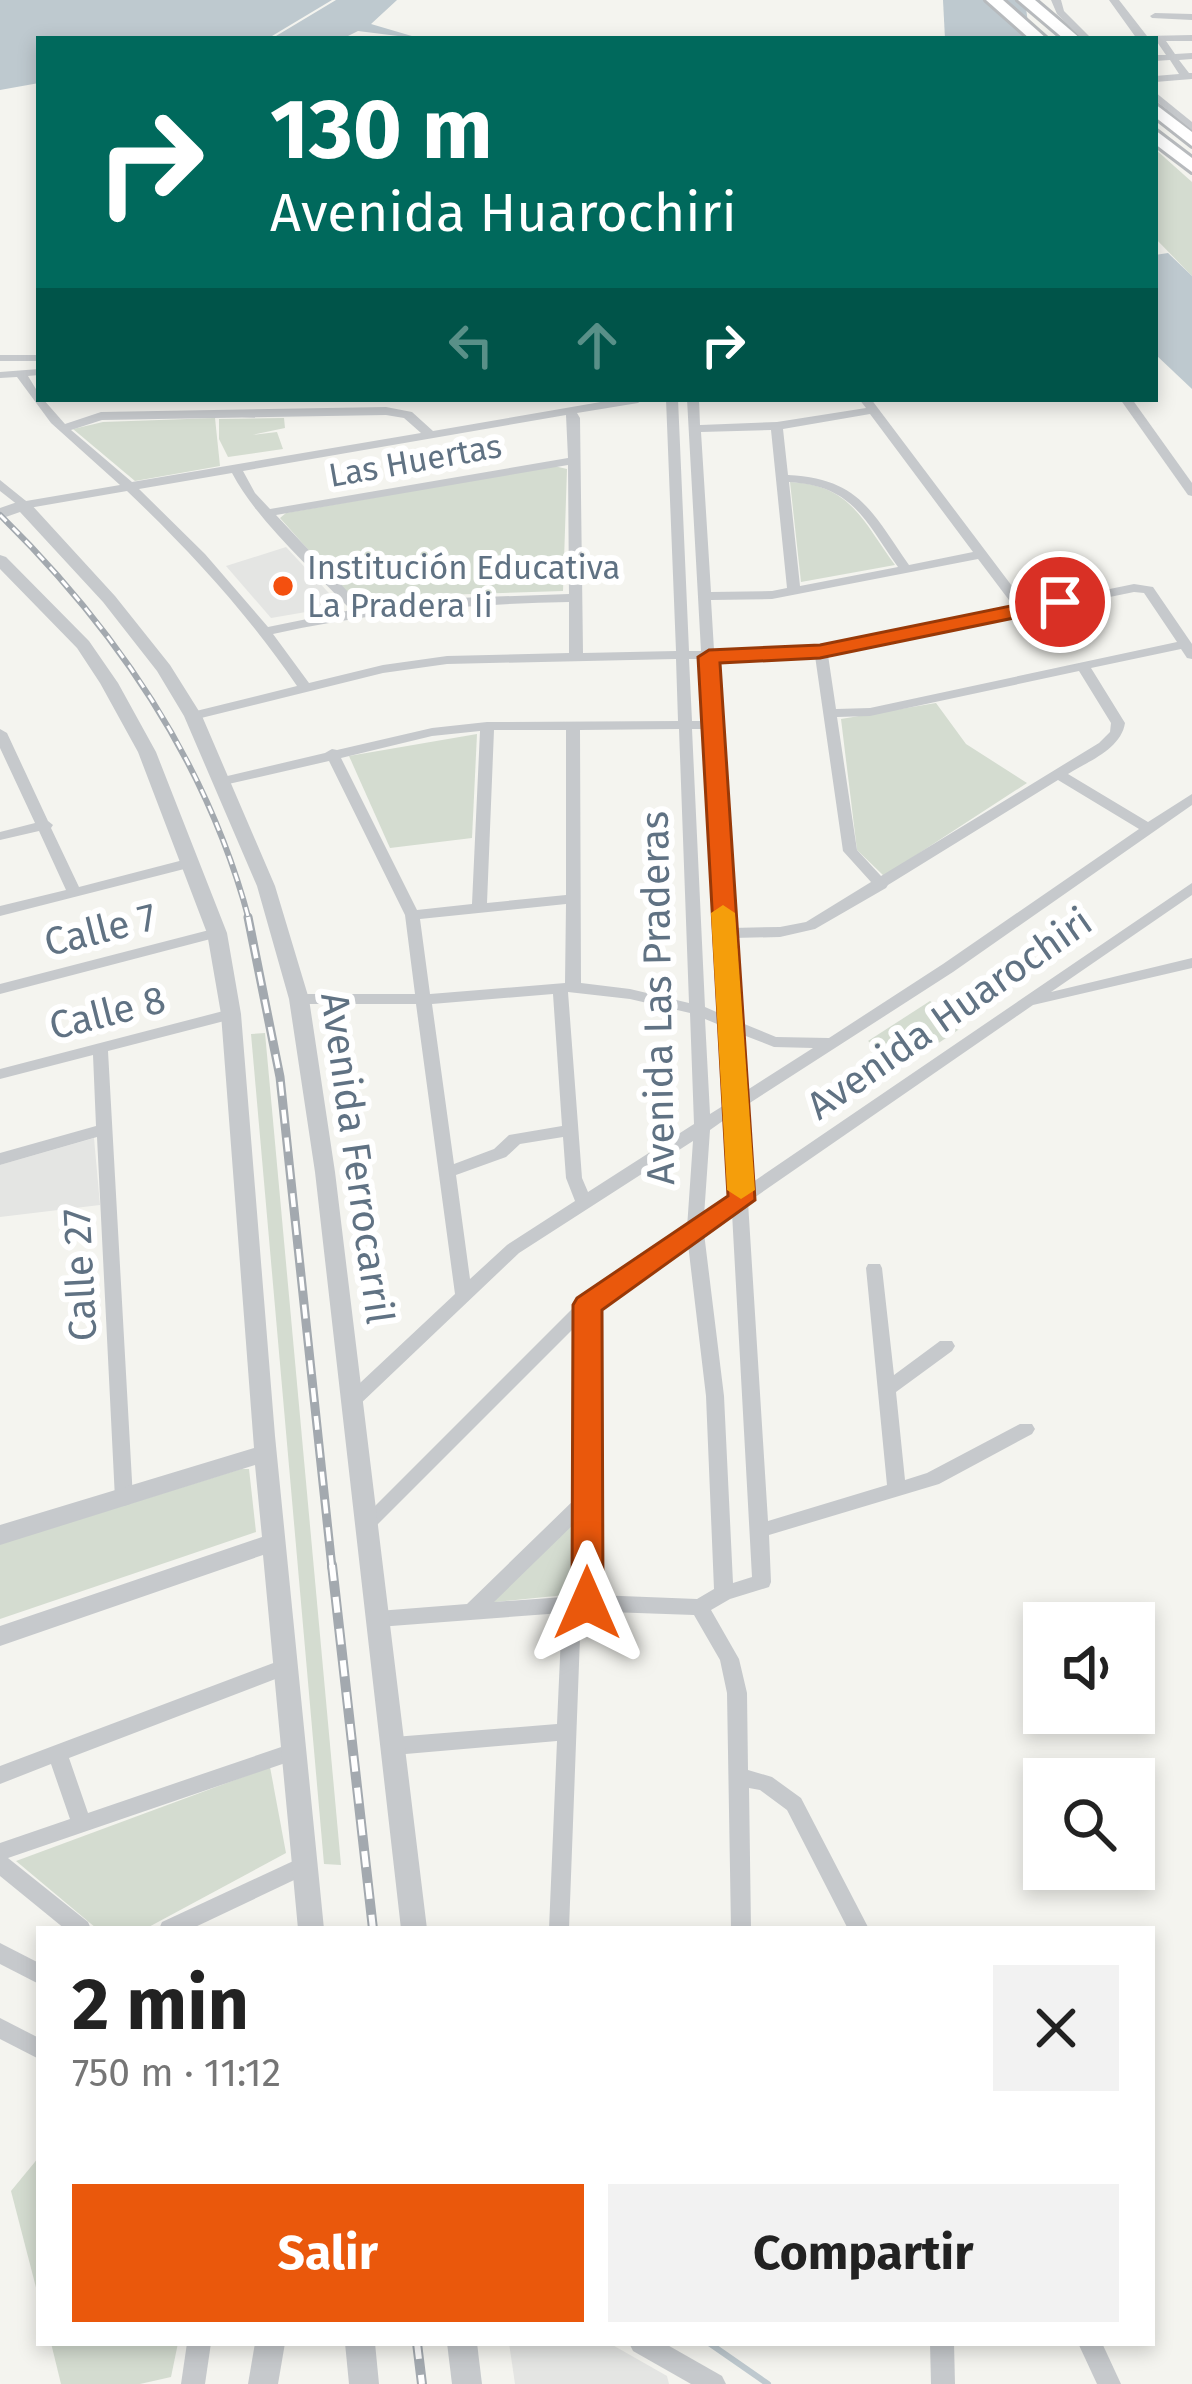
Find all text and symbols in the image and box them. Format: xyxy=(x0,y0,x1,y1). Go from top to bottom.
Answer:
text: 130 m xyxy=(270,79,493,180)
icon: right xyxy=(72,84,228,240)
text: Avenida Huarochiri xyxy=(270,181,737,245)
icon: left xyxy=(438,312,504,378)
icon: ahead xyxy=(564,312,630,378)
icon: right xyxy=(690,312,756,378)
street label: Las Huertas xyxy=(326,426,505,496)
place label: Institución Educativa La Pradera Ii xyxy=(307,548,620,626)
pin xyxy=(1009,551,1111,653)
icon: arrive xyxy=(1027,569,1093,635)
marker: Institución Educativa La Pradera Ii xyxy=(270,573,296,599)
street label: Avenida Las Praderas xyxy=(632,811,684,1185)
street label: Calle 7 xyxy=(39,894,161,966)
street label: Avenida Huarochiri xyxy=(798,898,1101,1129)
street label: Calle 8 xyxy=(44,976,170,1050)
street label: Avenida Ferrocarril xyxy=(311,990,403,1327)
street label: Calle 27 xyxy=(54,1207,106,1342)
position arrow xyxy=(524,1540,650,1666)
map controls xyxy=(1023,1602,1155,1890)
button: sound xyxy=(1023,1602,1155,1734)
button: search xyxy=(1023,1758,1155,1890)
text: 2 min xyxy=(72,1962,249,2048)
button: close xyxy=(993,1965,1119,2091)
text: 750 m · 11:12 xyxy=(72,2050,281,2096)
button: Salir xyxy=(72,2184,584,2322)
button: Compartir xyxy=(608,2184,1119,2322)

